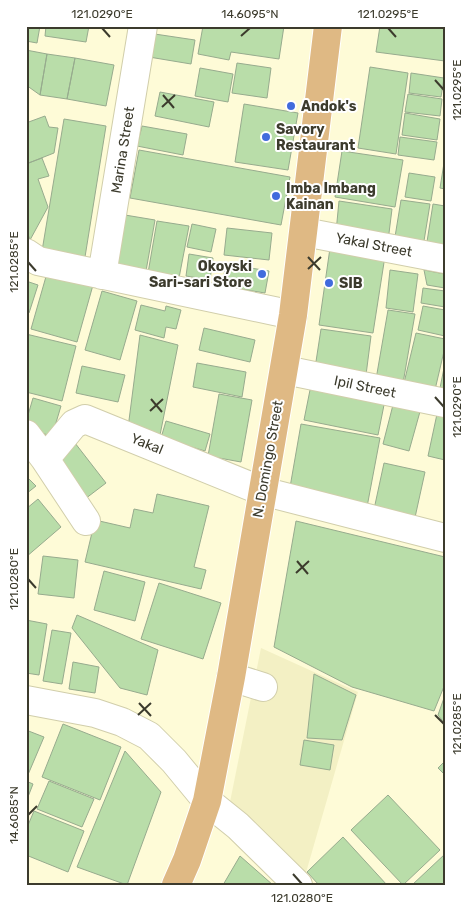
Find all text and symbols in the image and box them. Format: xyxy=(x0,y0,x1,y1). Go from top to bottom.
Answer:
text: 121.0290°E xyxy=(71,7,133,21)
text: 14.6095°N xyxy=(221,7,279,21)
text: 121.0295°E xyxy=(358,7,419,21)
text: 121.0295°E xyxy=(450,60,464,121)
place label: Andok's xyxy=(301,98,357,115)
marker: Andok's xyxy=(285,100,297,112)
street label: Marina Street xyxy=(108,105,138,195)
place label: Savory Restaurant xyxy=(276,121,356,154)
marker: Savory Restaurant xyxy=(260,131,272,143)
place label: Imba Imbang Kainan xyxy=(286,180,376,213)
marker: Imba Imbang Kainan xyxy=(270,190,282,202)
street label: Yakal Street xyxy=(334,229,414,261)
text: 121.0285°E xyxy=(7,231,21,293)
place label: Okoyski Sari-sari Store xyxy=(149,258,252,291)
marker: Okoyski Sari-sari Store xyxy=(256,268,268,280)
place label: SIB xyxy=(339,275,363,292)
marker: SIB xyxy=(323,277,335,289)
street label: Ipil Street xyxy=(332,372,398,402)
text: 121.0290°E xyxy=(450,376,464,438)
street label: N. Domingo Street xyxy=(249,398,287,519)
street label: Yakal xyxy=(128,430,166,458)
text: 121.0280°E xyxy=(7,548,21,610)
text: 121.0285°E xyxy=(450,693,464,755)
text: 14.6085°N xyxy=(7,786,21,844)
text: 121.0280°E xyxy=(271,891,333,905)

